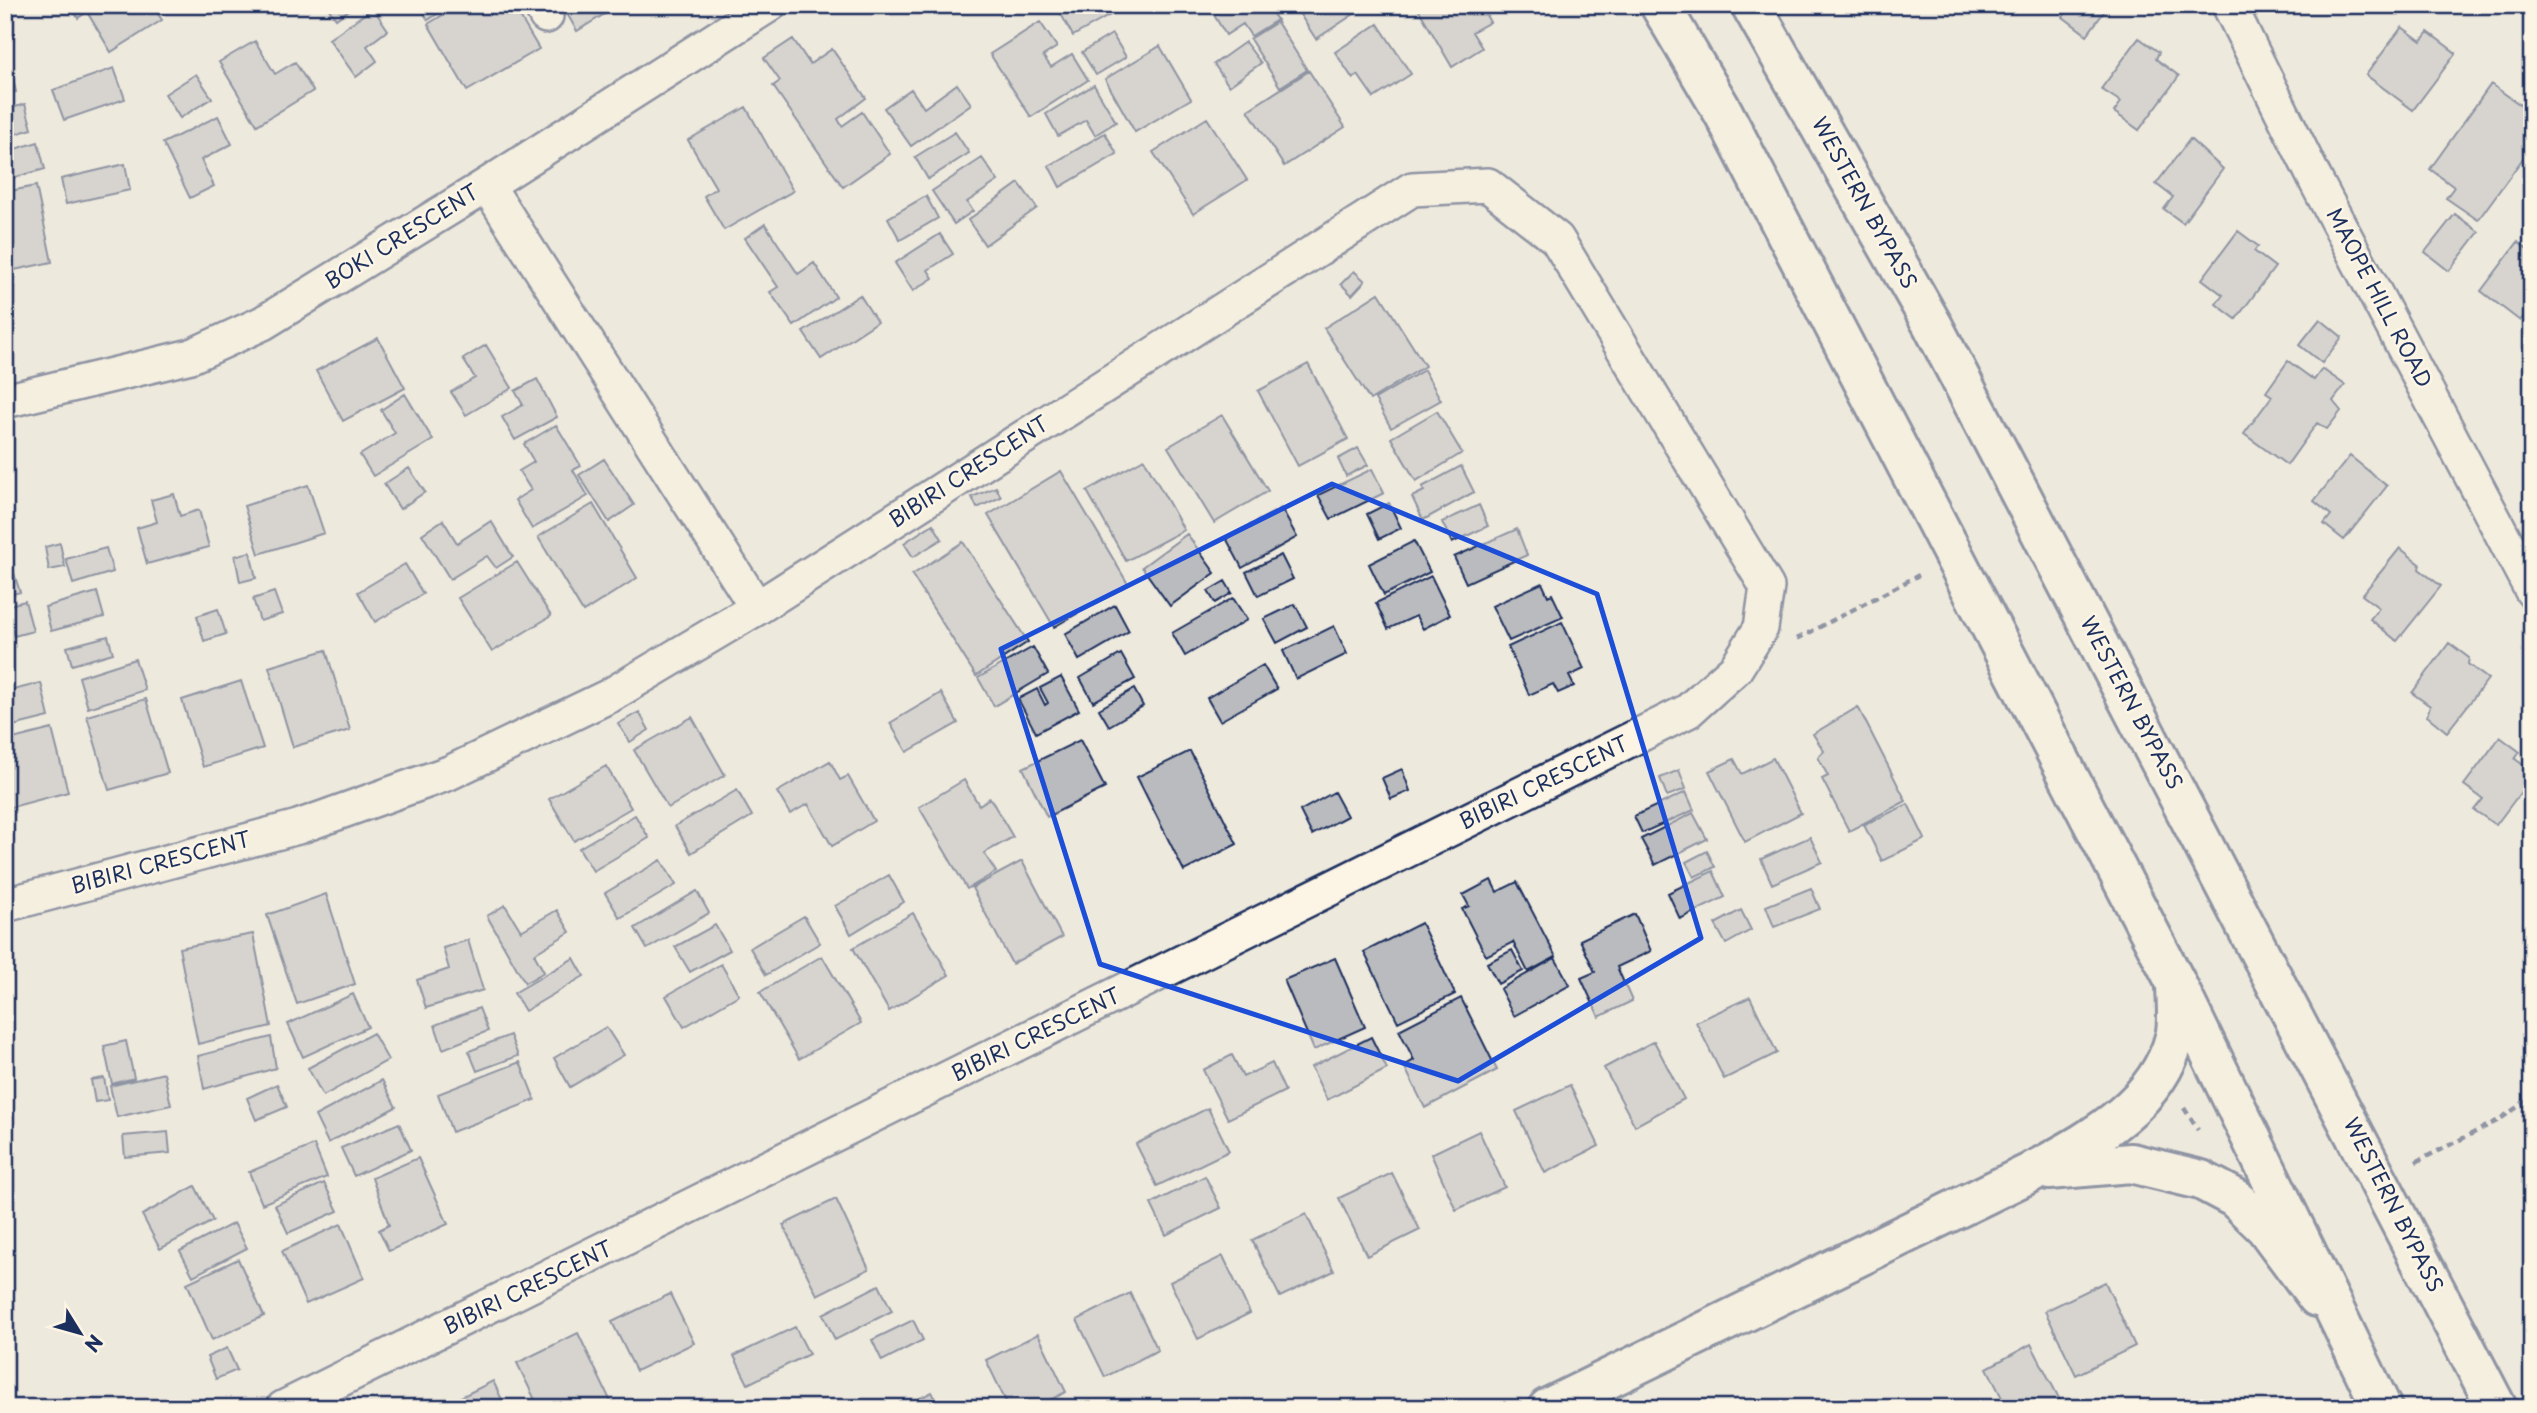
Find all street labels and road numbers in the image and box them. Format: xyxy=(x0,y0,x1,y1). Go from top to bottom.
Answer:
street label: WESTERN BYPASS xyxy=(1805,110,1926,294)
street label: BOKI CRESCENT xyxy=(318,175,485,296)
street label: MAOPE HILL ROAD xyxy=(2320,202,2442,393)
street label: BIBIRI CRESCENT xyxy=(882,406,1055,534)
street label: WESTERN BYPASS xyxy=(2073,610,2192,794)
street label: BIBIRI CRESCENT xyxy=(1453,726,1634,836)
street label: BIBIRI CRESCENT xyxy=(67,822,254,900)
street label: BIBIRI CRESCENT xyxy=(945,978,1126,1088)
street label: WESTERN BYPASS xyxy=(2337,1111,2453,1297)
street label: BIBIRI CRESCENT xyxy=(437,1231,618,1341)

